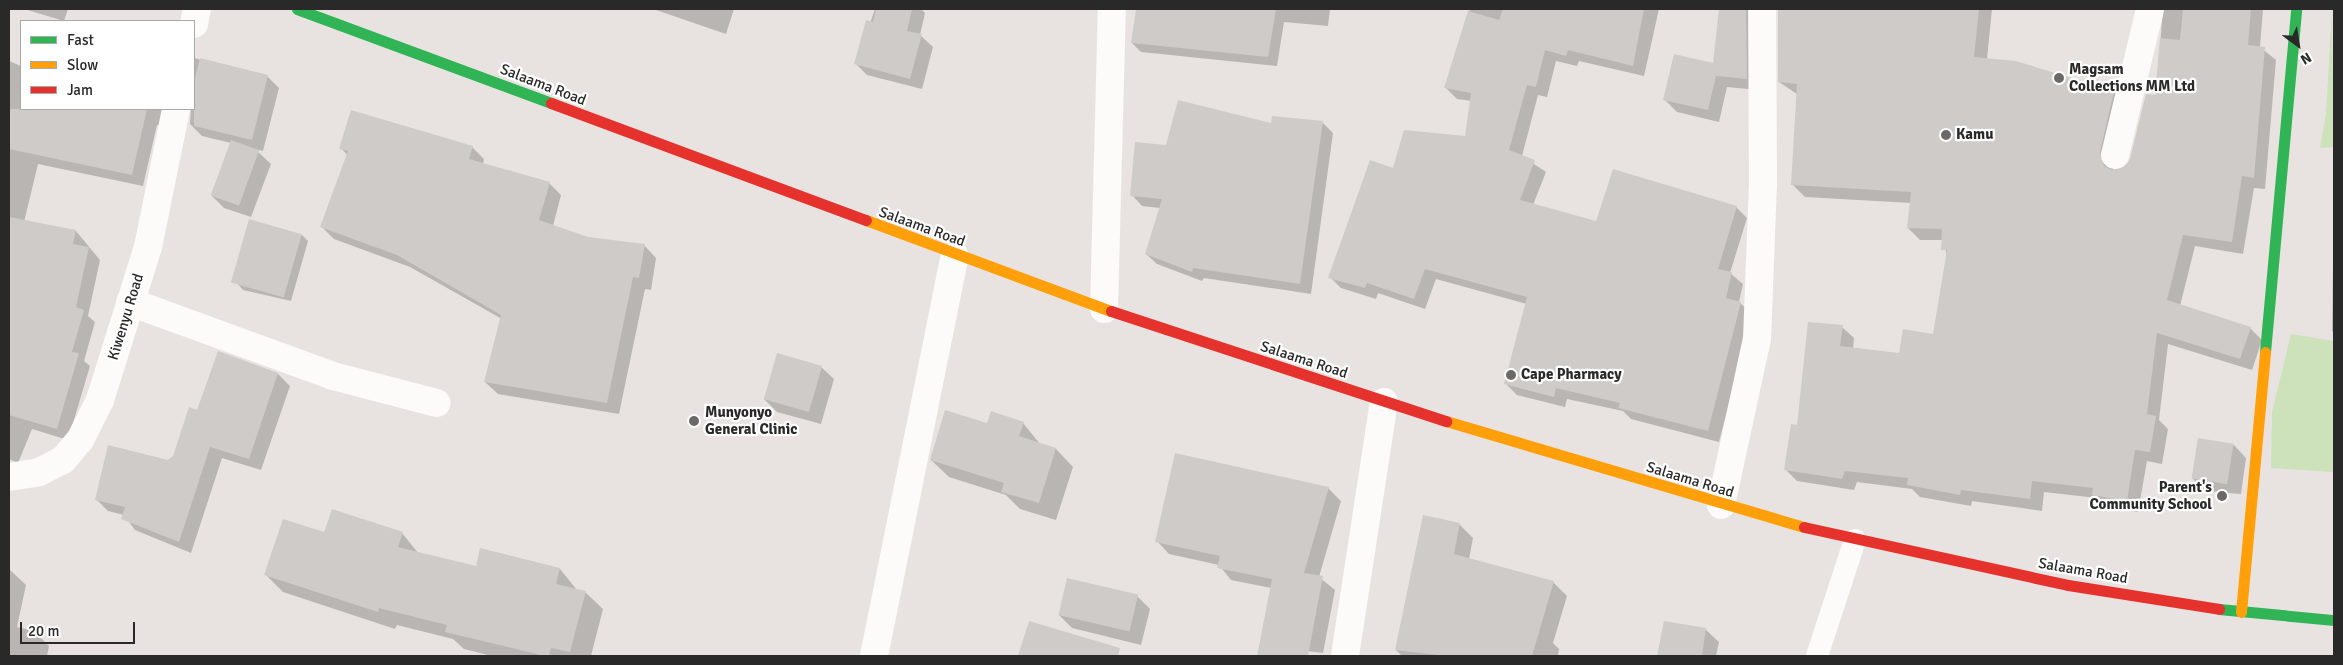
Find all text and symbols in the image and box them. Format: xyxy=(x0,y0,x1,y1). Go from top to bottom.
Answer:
legend xyxy=(20,20,195,110)
north arrow xyxy=(2273,20,2323,70)
text: Fast xyxy=(67,31,94,49)
text: N xyxy=(2297,48,2315,68)
text: Slow xyxy=(67,56,98,74)
street label: Salaama Road xyxy=(498,60,588,110)
place label: Magsam Collections MM Ltd xyxy=(2069,60,2195,95)
marker: Magsam Collections MM Ltd xyxy=(2053,72,2065,84)
text: Jam xyxy=(67,81,93,99)
place label: Kamu xyxy=(1956,126,1993,144)
marker: Kamu xyxy=(1940,129,1952,141)
street label: Salaama Road xyxy=(876,203,968,251)
street label: Kiwenyu Road xyxy=(104,272,148,362)
street label: Salaama Road xyxy=(1258,337,1350,383)
place label: Cape Pharmacy xyxy=(1521,366,1622,384)
marker: Cape Pharmacy xyxy=(1505,369,1517,381)
place label: Munyonyo General Clinic xyxy=(705,403,797,438)
marker: Munyonyo General Clinic xyxy=(687,414,701,428)
street label: Salaama Road xyxy=(1644,458,1736,502)
place label: Parent's Community School xyxy=(2090,478,2212,513)
marker: Parent's Community School xyxy=(2216,490,2228,502)
street label: Salaama Road xyxy=(2037,554,2129,588)
scale bar xyxy=(22,612,138,644)
text: 20 m xyxy=(28,622,59,640)

